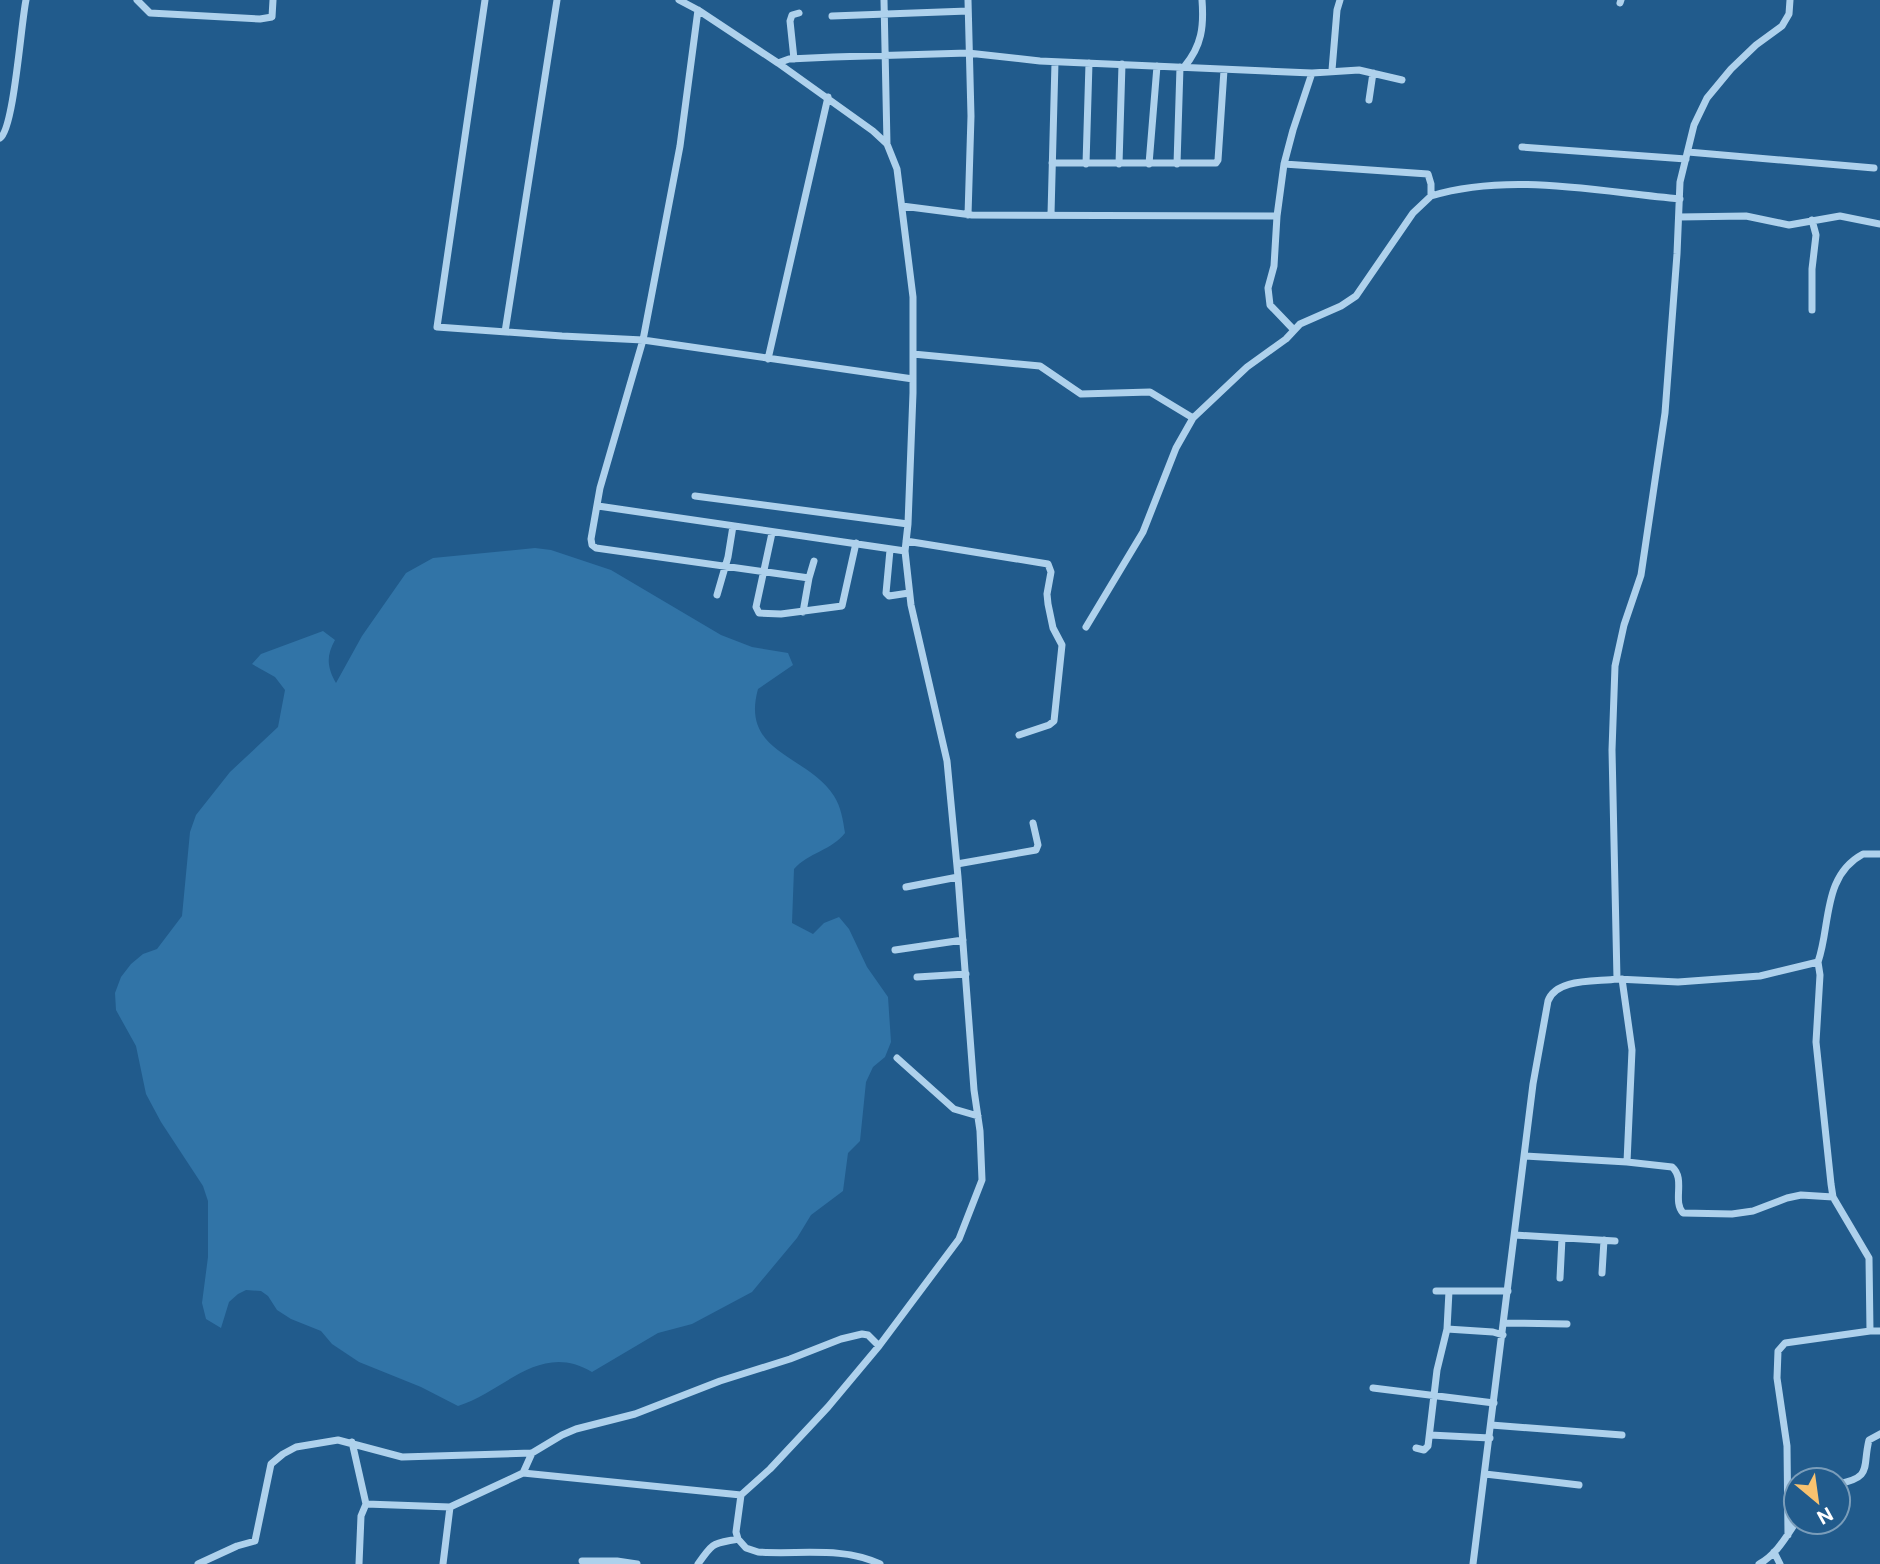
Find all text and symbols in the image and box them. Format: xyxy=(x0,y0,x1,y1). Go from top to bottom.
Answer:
north arrow xyxy=(1782,1466,1852,1536)
text: N xyxy=(1813,1503,1837,1529)

